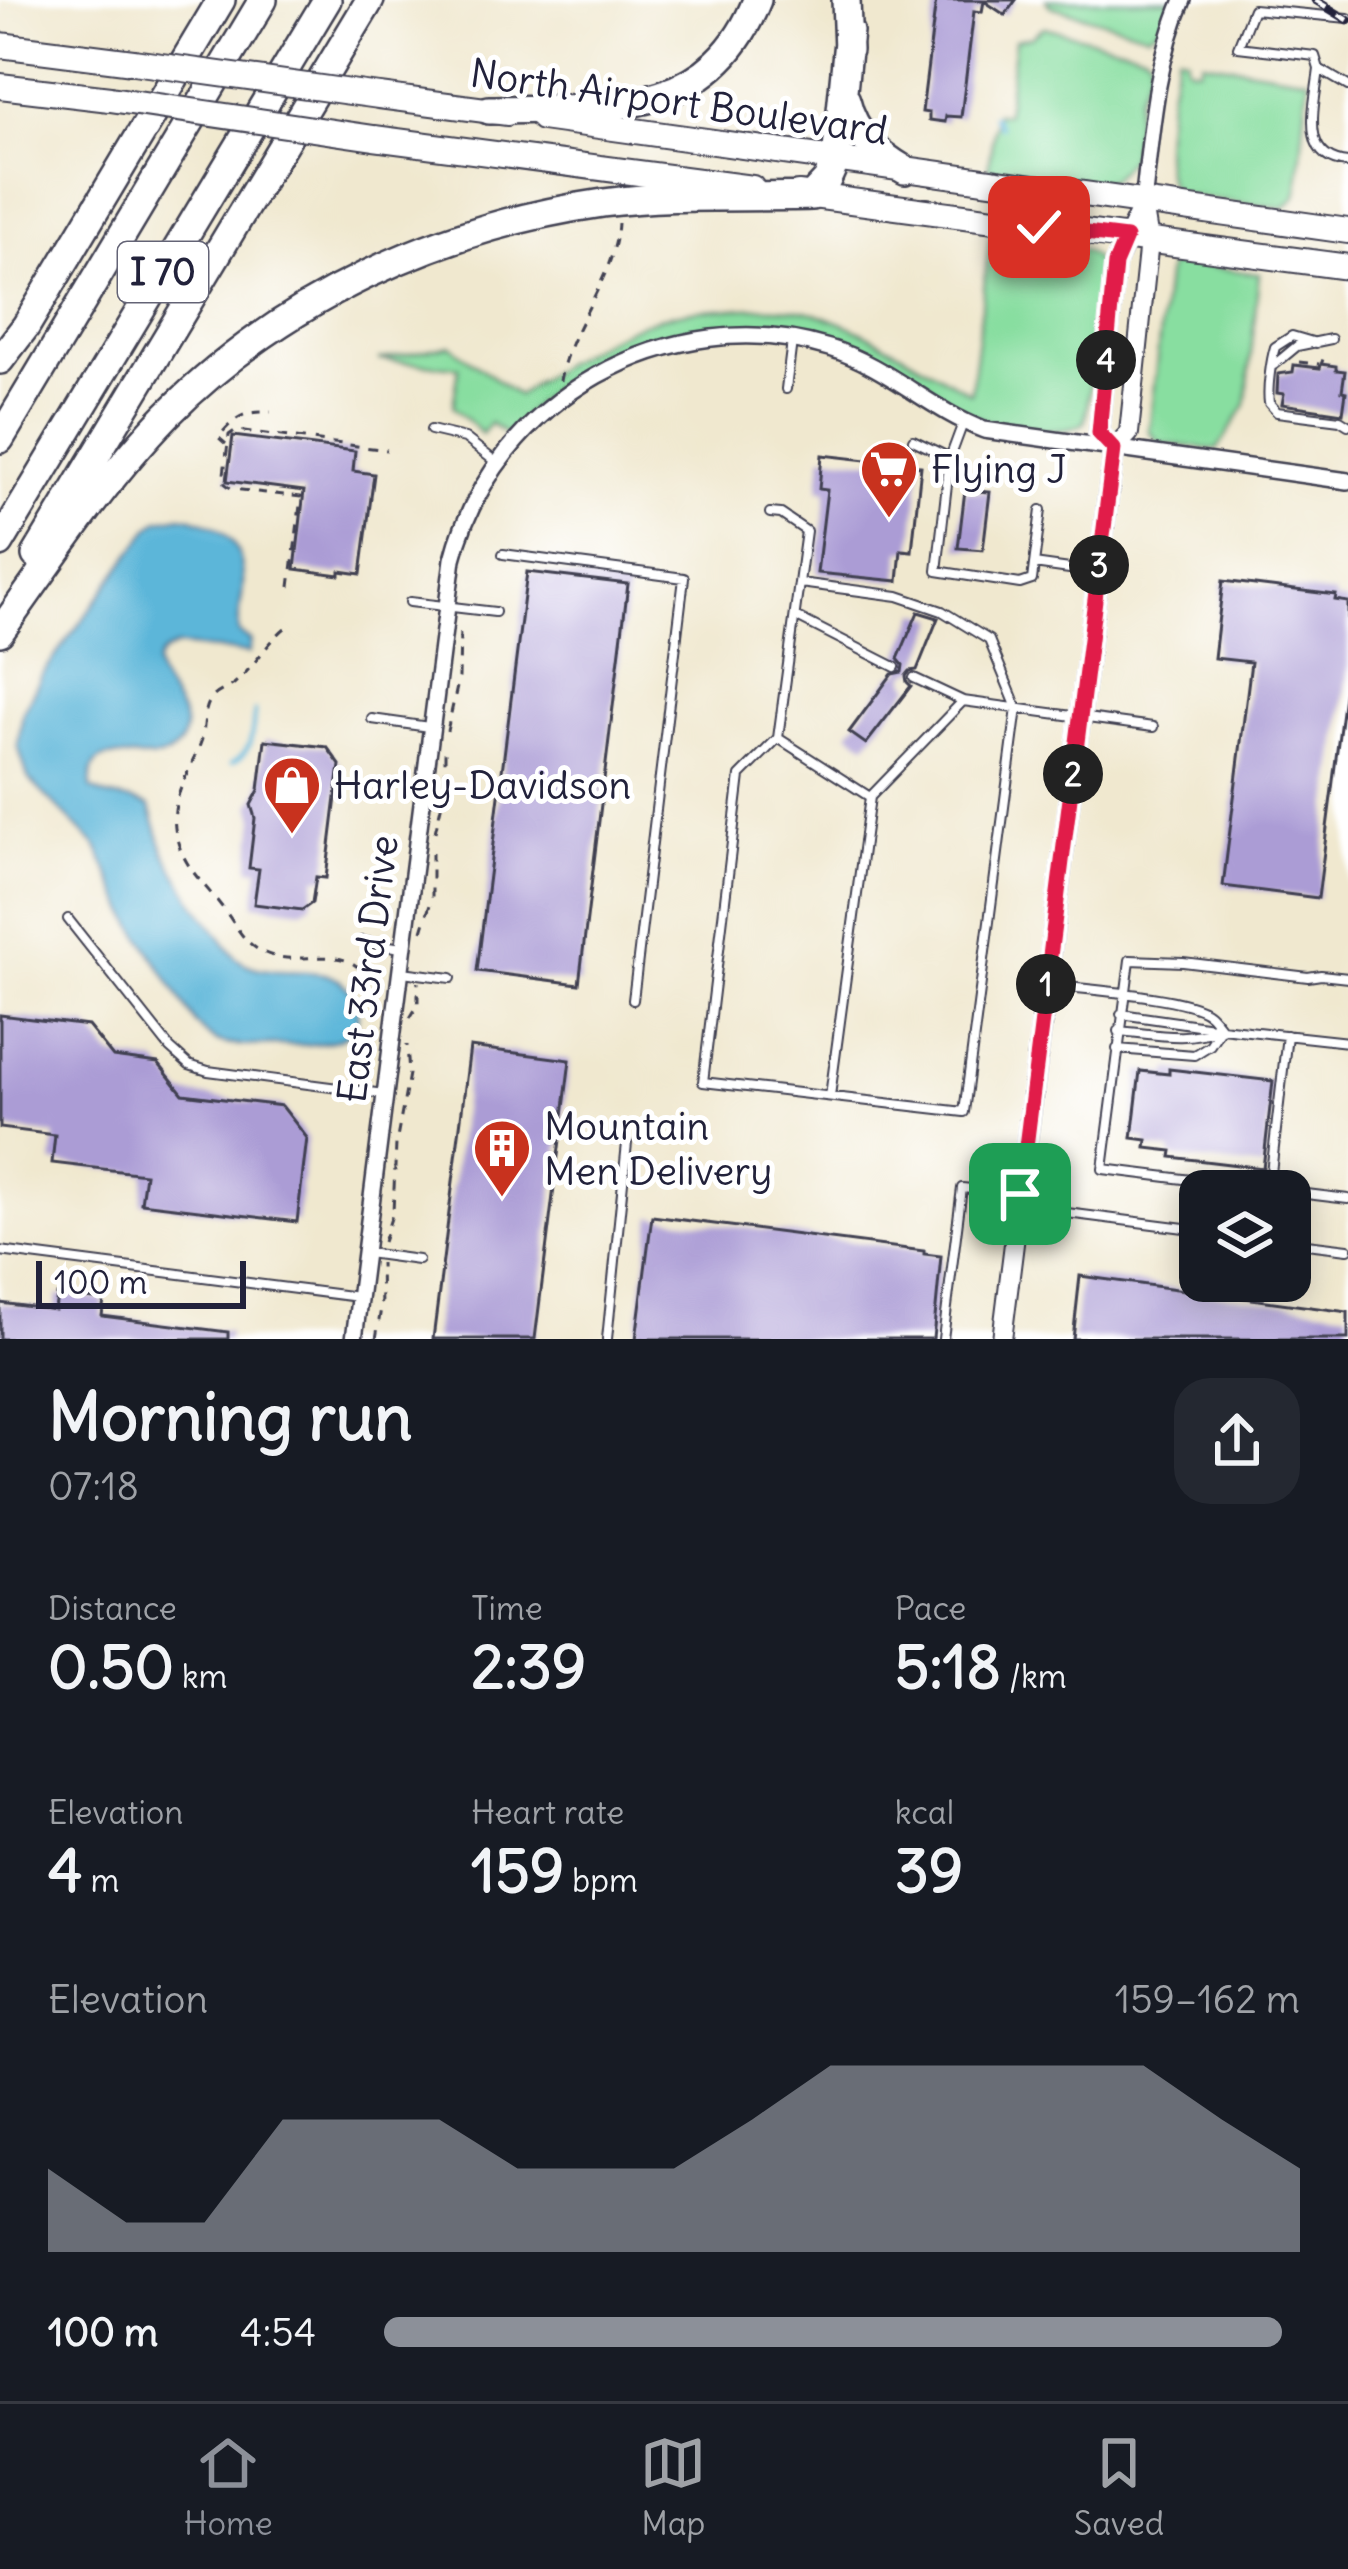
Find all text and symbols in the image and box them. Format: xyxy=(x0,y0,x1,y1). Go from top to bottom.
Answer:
street label: North Airport Boulevard xyxy=(467,48,891,156)
pin xyxy=(988,176,1090,278)
icon: check xyxy=(1006,194,1072,260)
road number: I 70 xyxy=(118,242,208,302)
pin: 4 xyxy=(1076,330,1136,390)
text: 4 xyxy=(1096,339,1116,381)
supermarket icon: Flying J xyxy=(858,438,920,520)
place label: Flying J xyxy=(931,445,1067,494)
pin: 3 xyxy=(1069,535,1129,595)
text: 3 xyxy=(1090,544,1108,586)
pin: 2 xyxy=(1043,744,1103,804)
text: 2 xyxy=(1064,753,1082,795)
shop icon: Harley-Davidson xyxy=(261,754,323,836)
place label: Harley-Davidson xyxy=(334,761,631,810)
street label: East 33rd Drive xyxy=(327,833,409,1105)
pin: 1 xyxy=(1016,954,1076,1014)
text: 1 xyxy=(1039,963,1053,1005)
place label: Mountain Men Delivery xyxy=(544,1102,772,1196)
building icon: Mountain Men Delivery xyxy=(471,1117,533,1199)
pin xyxy=(969,1143,1071,1245)
icon: arrive xyxy=(987,1161,1053,1227)
map controls xyxy=(1179,1170,1311,1302)
button: layers xyxy=(1179,1170,1311,1302)
scale bar xyxy=(36,1255,246,1308)
text: 100 m xyxy=(54,1261,147,1303)
text: Morning run xyxy=(48,1375,412,1458)
button: share xyxy=(1174,1378,1300,1504)
text: 07:18 xyxy=(48,1462,139,1511)
text: Distance xyxy=(48,1587,177,1629)
text: Time xyxy=(471,1587,543,1629)
text: Pace xyxy=(895,1587,966,1629)
text: 0.50 xyxy=(48,1629,174,1704)
text: 2:39 xyxy=(471,1629,586,1704)
text: 5:18 xyxy=(895,1629,1001,1704)
text: km xyxy=(174,1655,228,1697)
text: /km xyxy=(1001,1655,1067,1697)
text: Elevation xyxy=(48,1791,183,1833)
text: Heart rate xyxy=(471,1791,624,1833)
text: kcal xyxy=(895,1791,954,1833)
text: 4 xyxy=(48,1833,83,1908)
text: 159 xyxy=(471,1833,564,1908)
text: 39 xyxy=(895,1833,963,1908)
text: m xyxy=(83,1859,119,1901)
text: bpm xyxy=(564,1859,638,1901)
text: Elevation xyxy=(48,1975,208,2024)
text: 159–162 m xyxy=(1115,1975,1300,2024)
text: 100 m xyxy=(48,2308,158,2357)
text: 4:54 xyxy=(240,2308,316,2357)
tab: Home xyxy=(184,2430,273,2544)
tab: Map xyxy=(640,2430,706,2544)
tab: Saved xyxy=(1074,2430,1164,2544)

